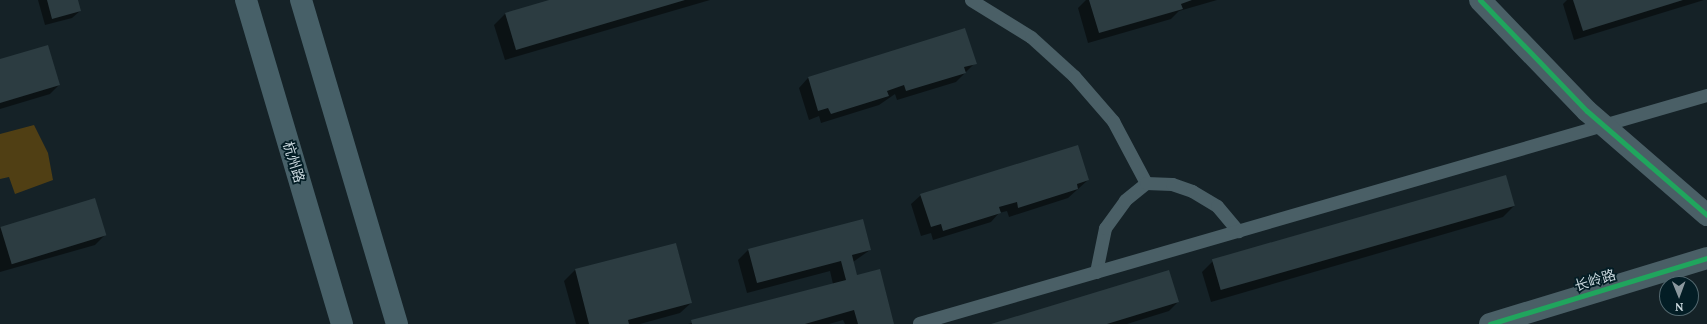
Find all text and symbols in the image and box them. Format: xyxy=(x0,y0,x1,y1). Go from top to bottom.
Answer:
street label: 杭州路 xyxy=(280,139,308,185)
street label: 长岭路 xyxy=(1572,266,1618,294)
north arrow xyxy=(1659,276,1699,316)
text: N xyxy=(1675,300,1684,314)

